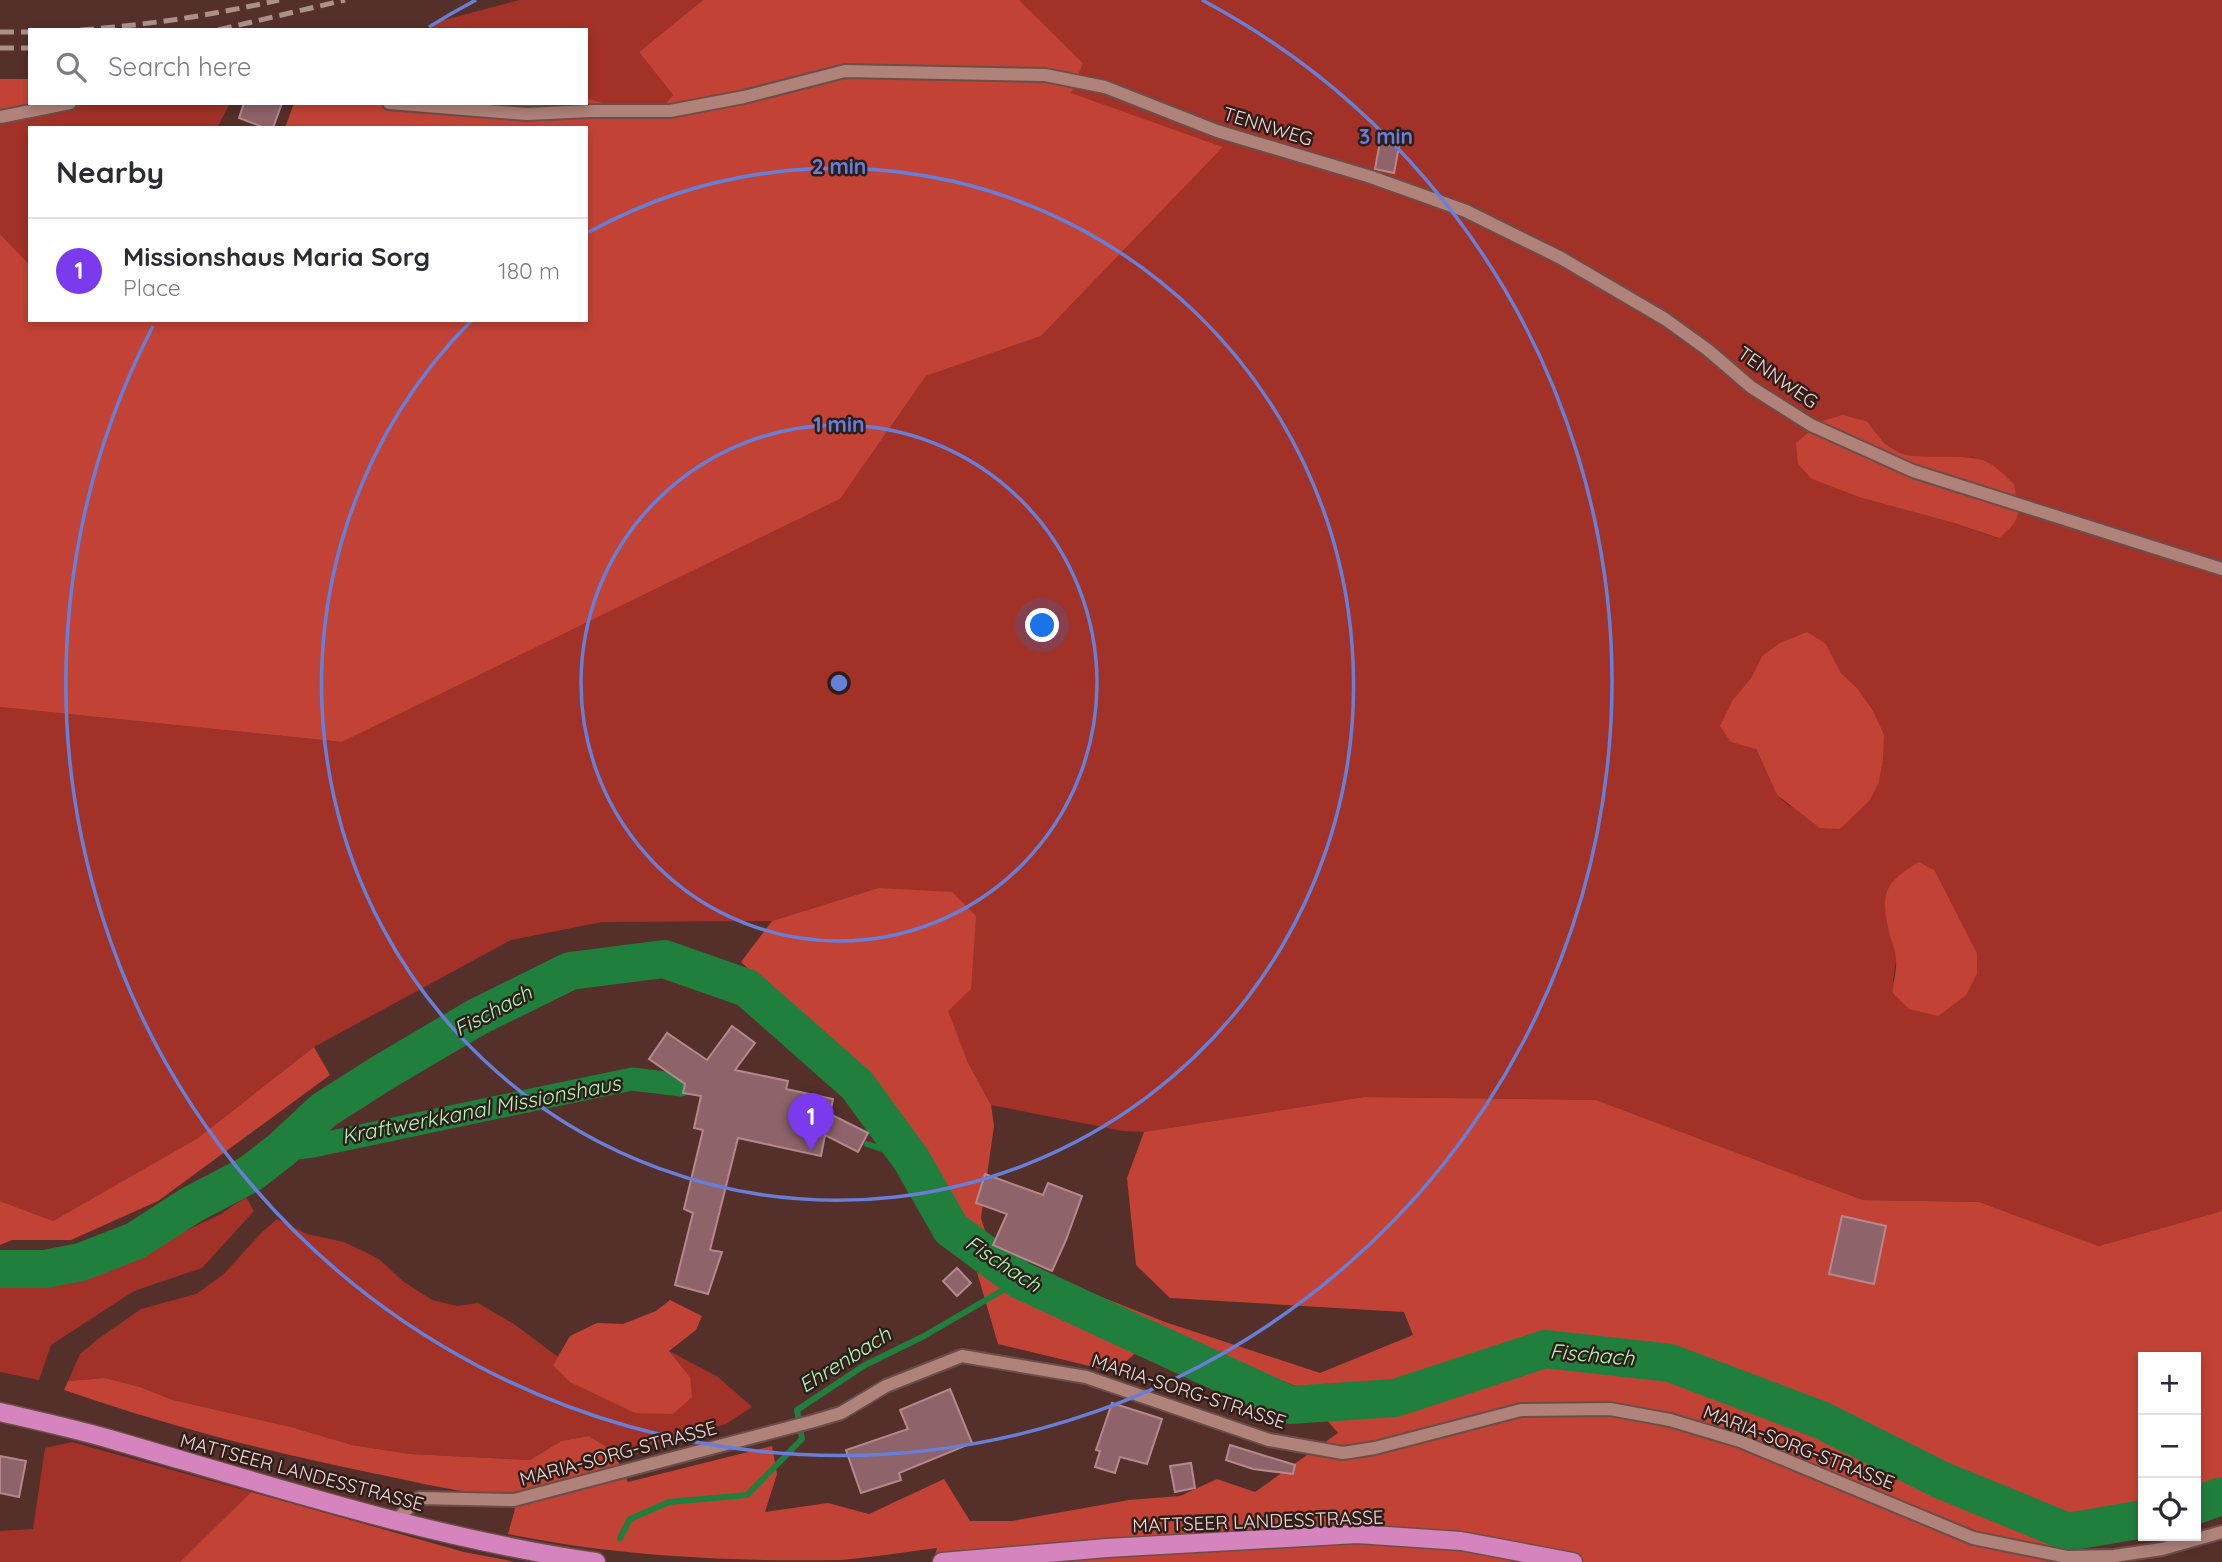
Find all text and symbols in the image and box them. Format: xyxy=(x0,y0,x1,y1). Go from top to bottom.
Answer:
search box xyxy=(28,28,588,105)
icon: search xyxy=(52,48,90,86)
text: Search here xyxy=(108,50,252,83)
street label: TENNWEG xyxy=(1220,101,1316,151)
text: 3 min xyxy=(1359,123,1413,149)
text: Nearby xyxy=(56,153,164,191)
text: 2 min xyxy=(812,153,866,179)
text: Missionshaus Maria Sorg xyxy=(123,240,430,273)
text: 1 xyxy=(75,256,83,285)
text: 180 m xyxy=(498,256,560,285)
text: Place xyxy=(123,273,181,302)
street label: TENNWEG xyxy=(1733,341,1823,413)
text: 1 min xyxy=(814,411,864,437)
your location xyxy=(1025,608,1059,642)
centre of rings xyxy=(827,671,851,695)
water label: Fischach xyxy=(449,978,537,1041)
water label: Kraftwerkkanal Missionshaus xyxy=(339,1069,623,1149)
pin: 1 xyxy=(788,1093,834,1151)
water label: Fischach xyxy=(961,1229,1047,1298)
water label: Ehrenbach xyxy=(794,1320,896,1398)
water label: Fischach xyxy=(1549,1337,1636,1371)
street label: MARIA-SORG-STRASSE xyxy=(1089,1348,1289,1434)
map controls xyxy=(2138,1352,2201,1541)
button: + xyxy=(2138,1352,2201,1415)
street label: MARIA-SORG-STRASSE xyxy=(1700,1399,1898,1495)
street label: MARIA-SORG-STRASSE xyxy=(517,1415,719,1491)
button: − xyxy=(2138,1415,2201,1478)
street label: MATTSEER LANDESSTRASSE xyxy=(177,1428,427,1516)
button: locate xyxy=(2138,1478,2201,1541)
street label: MATTSEER LANDESSTRASSE xyxy=(1132,1505,1384,1537)

